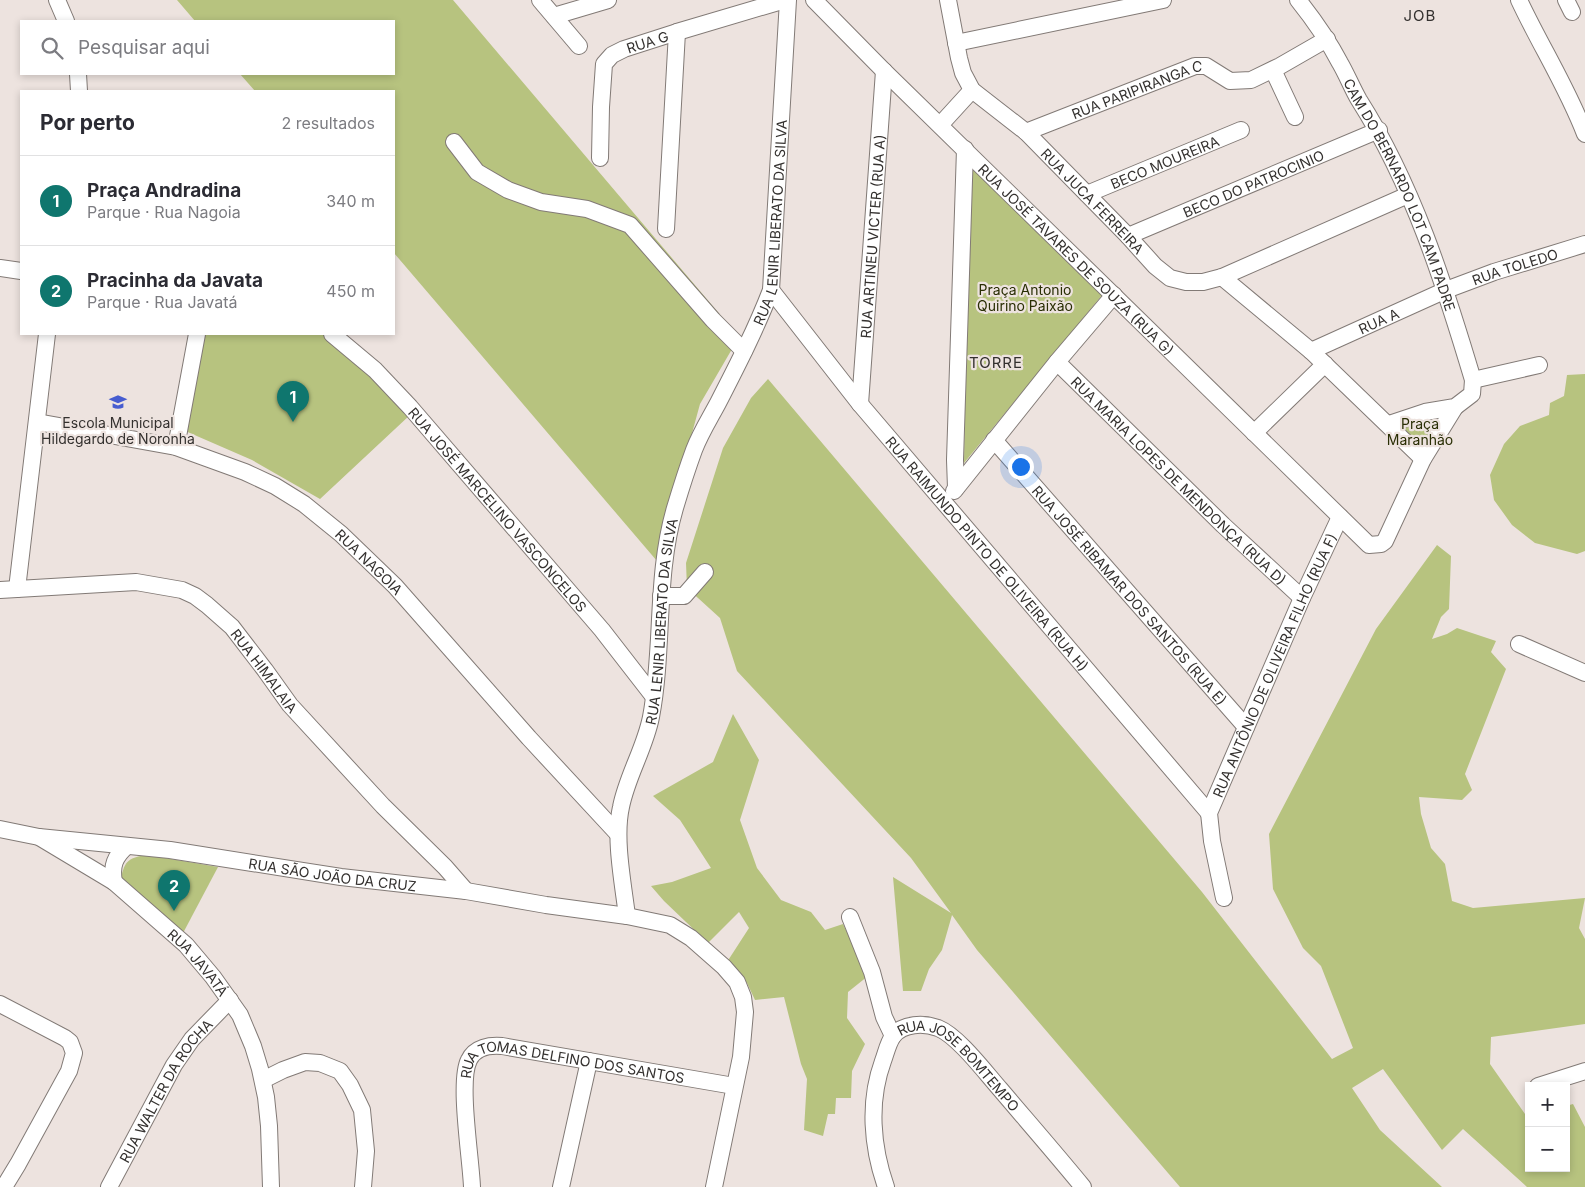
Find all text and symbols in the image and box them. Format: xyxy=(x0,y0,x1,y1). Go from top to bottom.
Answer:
district label: JOB xyxy=(1404,6,1436,25)
search box xyxy=(20,20,395,75)
street label: RUA G xyxy=(624,27,670,56)
icon: search xyxy=(38,34,66,62)
text: Pesquisar aqui xyxy=(78,36,210,59)
street label: RUA PARIPIRANGA C xyxy=(1069,58,1202,122)
street label: CAM DO BERNARDO LOT CAM PADRE xyxy=(1341,76,1460,313)
text: Por perto xyxy=(40,110,135,135)
text: 2 resultados xyxy=(282,113,375,133)
street label: RUA LENIR LIBERATO DA SILVA xyxy=(749,119,789,328)
street label: BECO MOUREIRA xyxy=(1108,131,1222,192)
street label: RUA ARTINEU VICTER (RUA A) xyxy=(856,134,888,339)
street label: RUA JUCA FERREIRA xyxy=(1038,144,1148,257)
street label: BECO DO PATROCINIO xyxy=(1180,146,1326,220)
street label: RUA JOSÉ TAVARES DE SOUZA (RUA G) xyxy=(975,160,1178,358)
text: Praça Andradina xyxy=(87,179,241,202)
text: 1 xyxy=(53,191,59,211)
text: 340 m xyxy=(326,191,375,211)
text: Parque · Rua Nagoia xyxy=(87,202,241,222)
street label: RUA TOLEDO xyxy=(1469,244,1560,288)
text: Pracinha da Javata xyxy=(87,269,263,292)
text: 2 xyxy=(51,281,61,301)
text: 450 m xyxy=(326,281,375,301)
park label: Praça Antonio Quirino Paixão xyxy=(977,281,1073,314)
text: Parque · Rua Javatá xyxy=(87,292,237,312)
street label: RUA A xyxy=(1356,304,1402,337)
district label: TORRE xyxy=(969,353,1023,372)
street label: RUA MARIA LOPES DE MENDONÇA (RUA D) xyxy=(1068,373,1290,588)
pin: 1 xyxy=(277,381,309,422)
school or university icon: Escola Municipal Hildegardo de Noronha xyxy=(108,392,128,412)
street label: RUA JOSÉ MARCELINO VASCONCELOS xyxy=(405,404,591,615)
place label: Escola Municipal Hildegardo de Noronha xyxy=(41,414,195,447)
park label: Praça Maranhão xyxy=(1387,415,1453,448)
street label: RUA RAIMUNDO PINTO DE OLIVEIRA (RUA H) xyxy=(883,433,1092,674)
your location xyxy=(1008,454,1034,480)
street label: RUA JOSÉ RIBAMAR DOS SANTOS (RUA E) xyxy=(1029,482,1231,708)
street label: RUA LENIR LIBERATO DA SILVA xyxy=(641,516,681,726)
street label: RUA NAGOIA xyxy=(332,525,407,598)
street label: RUA ANTÔNIO DE OLIVEIRA FILHO (RUA F) xyxy=(1208,530,1340,800)
street label: RUA HIMALAIA xyxy=(228,625,301,716)
street label: RUA SÃO JOÃO DA CRUZ xyxy=(247,854,417,894)
pin: 2 xyxy=(158,870,190,911)
street label: RUA JAVATÁ xyxy=(165,925,232,999)
street label: RUA WALTER DA ROCHA xyxy=(115,1015,216,1165)
street label: RUA JOSE BOMTEMPO xyxy=(894,1016,1023,1114)
text: RUA TOMAS DELFINO DOS SANTOS xyxy=(456,1037,686,1086)
street label: RUA TOMAS DELFINO DOS SANTOS xyxy=(457,1071,699,1093)
map controls xyxy=(1525,1082,1570,1172)
button: + xyxy=(1525,1082,1570,1127)
button: − xyxy=(1525,1127,1570,1172)

